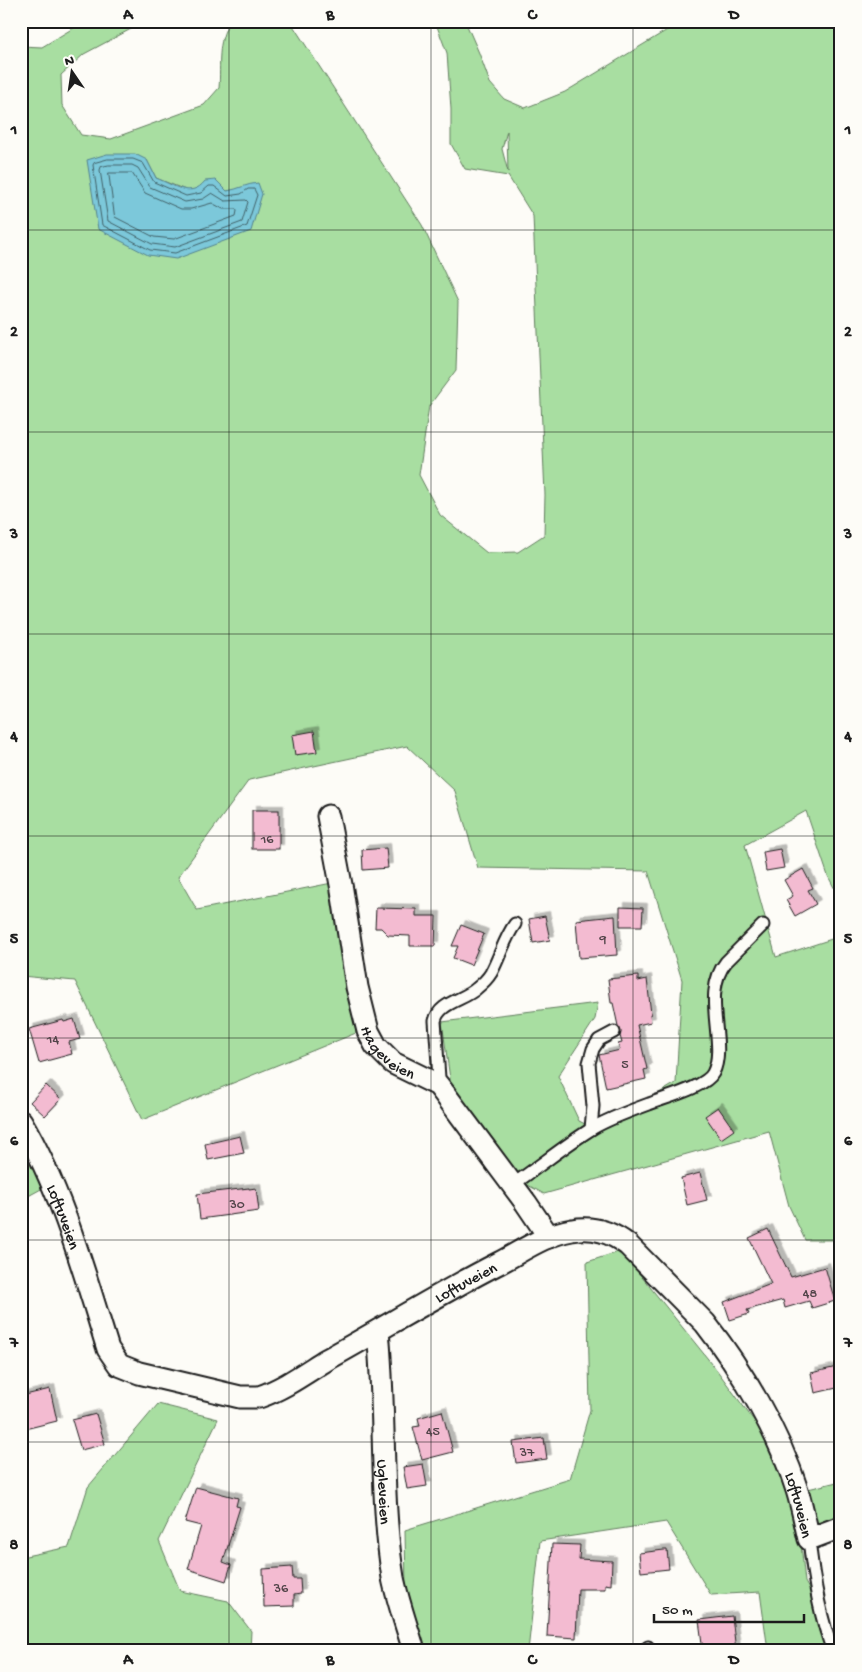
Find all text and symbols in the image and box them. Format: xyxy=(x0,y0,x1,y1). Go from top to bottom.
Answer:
text: A xyxy=(122,7,134,26)
text: B xyxy=(325,7,335,26)
text: C xyxy=(527,7,538,26)
text: D xyxy=(727,7,740,26)
north arrow xyxy=(48,48,98,98)
text: N xyxy=(63,52,76,71)
text: 1 xyxy=(10,122,17,141)
text: 1 xyxy=(844,122,851,141)
text: 2 xyxy=(10,324,18,343)
text: 2 xyxy=(844,324,852,343)
text: 3 xyxy=(9,526,18,545)
text: 3 xyxy=(843,526,852,545)
text: 4 xyxy=(9,729,18,748)
text: 4 xyxy=(843,729,852,748)
house number: 16 xyxy=(260,832,274,849)
text: 5 xyxy=(10,931,19,950)
text: 5 xyxy=(844,931,853,950)
house number: 9 xyxy=(598,932,607,949)
street label: Hageveien xyxy=(354,1025,418,1085)
house number: 14 xyxy=(46,1032,60,1049)
house number: 5 xyxy=(621,1057,629,1074)
text: 6 xyxy=(10,1133,19,1152)
text: 6 xyxy=(844,1133,853,1152)
street label: Loftuveien xyxy=(41,1182,82,1253)
house number: 30 xyxy=(228,1197,245,1214)
street label: Loftuveien xyxy=(432,1260,501,1309)
house number: 48 xyxy=(803,1286,817,1303)
text: 7 xyxy=(9,1335,19,1354)
text: 7 xyxy=(843,1335,853,1354)
house number: 45 xyxy=(426,1424,440,1441)
house number: 37 xyxy=(519,1445,535,1462)
street label: Ugleveien xyxy=(371,1459,393,1525)
street label: Loftuveien xyxy=(779,1470,815,1541)
text: 8 xyxy=(10,1537,19,1556)
text: 8 xyxy=(844,1537,853,1556)
house number: 36 xyxy=(273,1581,289,1598)
scale bar xyxy=(654,1592,804,1624)
text: 50 m xyxy=(662,1602,693,1620)
text: A xyxy=(122,1652,134,1671)
text: B xyxy=(325,1652,335,1671)
text: C xyxy=(527,1652,538,1671)
text: D xyxy=(727,1652,740,1671)

